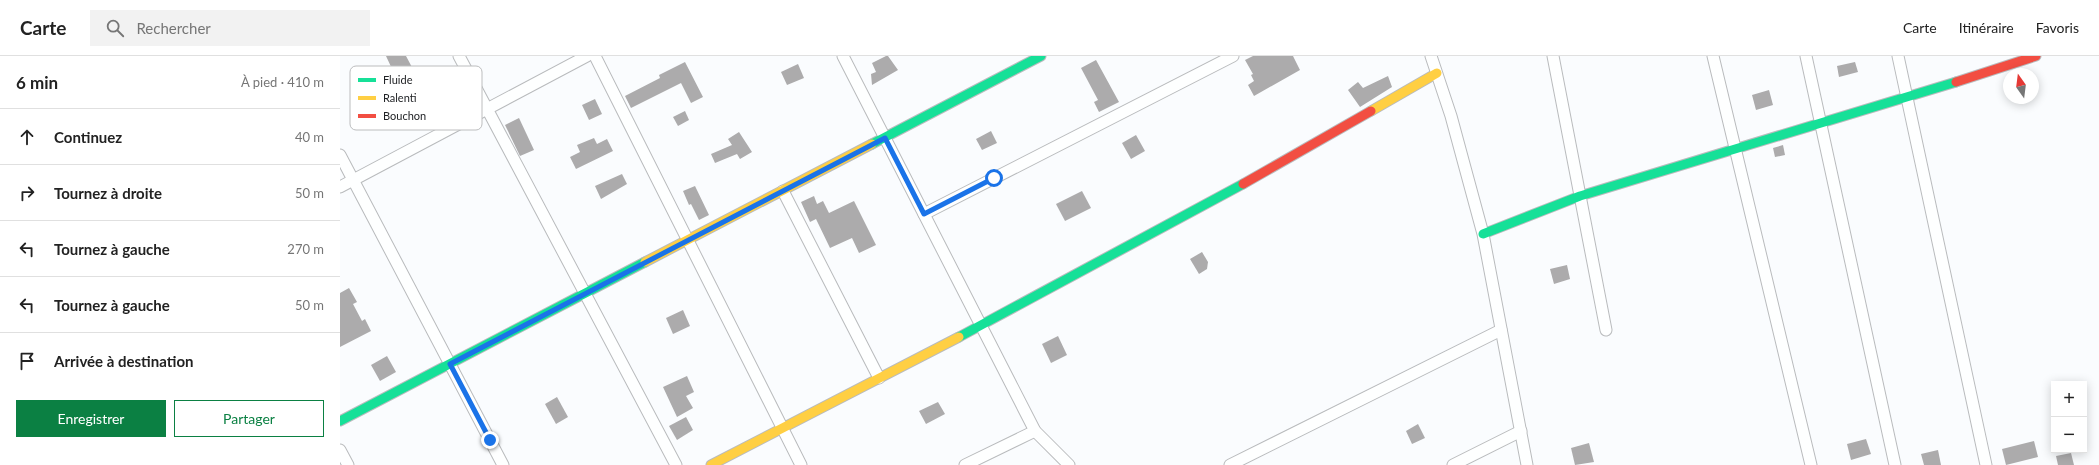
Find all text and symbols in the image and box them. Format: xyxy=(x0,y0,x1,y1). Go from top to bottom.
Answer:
search box xyxy=(90,10,370,46)
text: Carte xyxy=(20,16,66,39)
icon: search xyxy=(104,17,126,39)
text: Rechercher xyxy=(136,19,211,37)
text: Carte xyxy=(1903,19,1937,36)
text: Itinéraire xyxy=(1959,19,2014,36)
text: Favoris xyxy=(2036,19,2079,36)
legend xyxy=(350,66,482,130)
north arrow xyxy=(2003,68,2039,104)
text: 6 min xyxy=(16,72,58,93)
text: Fluide xyxy=(383,73,413,86)
text: À pied · 410 m xyxy=(241,74,324,90)
text: Ralenti xyxy=(383,91,417,104)
text: Bouchon xyxy=(383,109,426,122)
icon: ahead xyxy=(16,126,38,148)
text: Continuez xyxy=(54,128,122,146)
text: 40 m xyxy=(295,129,324,145)
route start xyxy=(985,169,1003,187)
icon: right xyxy=(16,182,38,204)
text: Tournez à droite xyxy=(54,184,162,202)
text: 50 m xyxy=(295,185,324,201)
icon: left xyxy=(16,238,38,260)
text: Tournez à gauche xyxy=(54,240,170,258)
text: 270 m xyxy=(287,241,324,257)
icon: left xyxy=(16,294,38,316)
text: Tournez à gauche xyxy=(54,296,170,314)
text: 50 m xyxy=(295,297,324,313)
icon: arrive xyxy=(16,350,38,372)
text: Arrivée à destination xyxy=(54,352,193,370)
map controls xyxy=(2051,381,2087,453)
button: + xyxy=(2051,381,2087,417)
button: Enregistrer xyxy=(16,400,166,437)
button: Partager xyxy=(174,400,324,437)
button: − xyxy=(2051,417,2087,453)
route end xyxy=(481,431,499,449)

